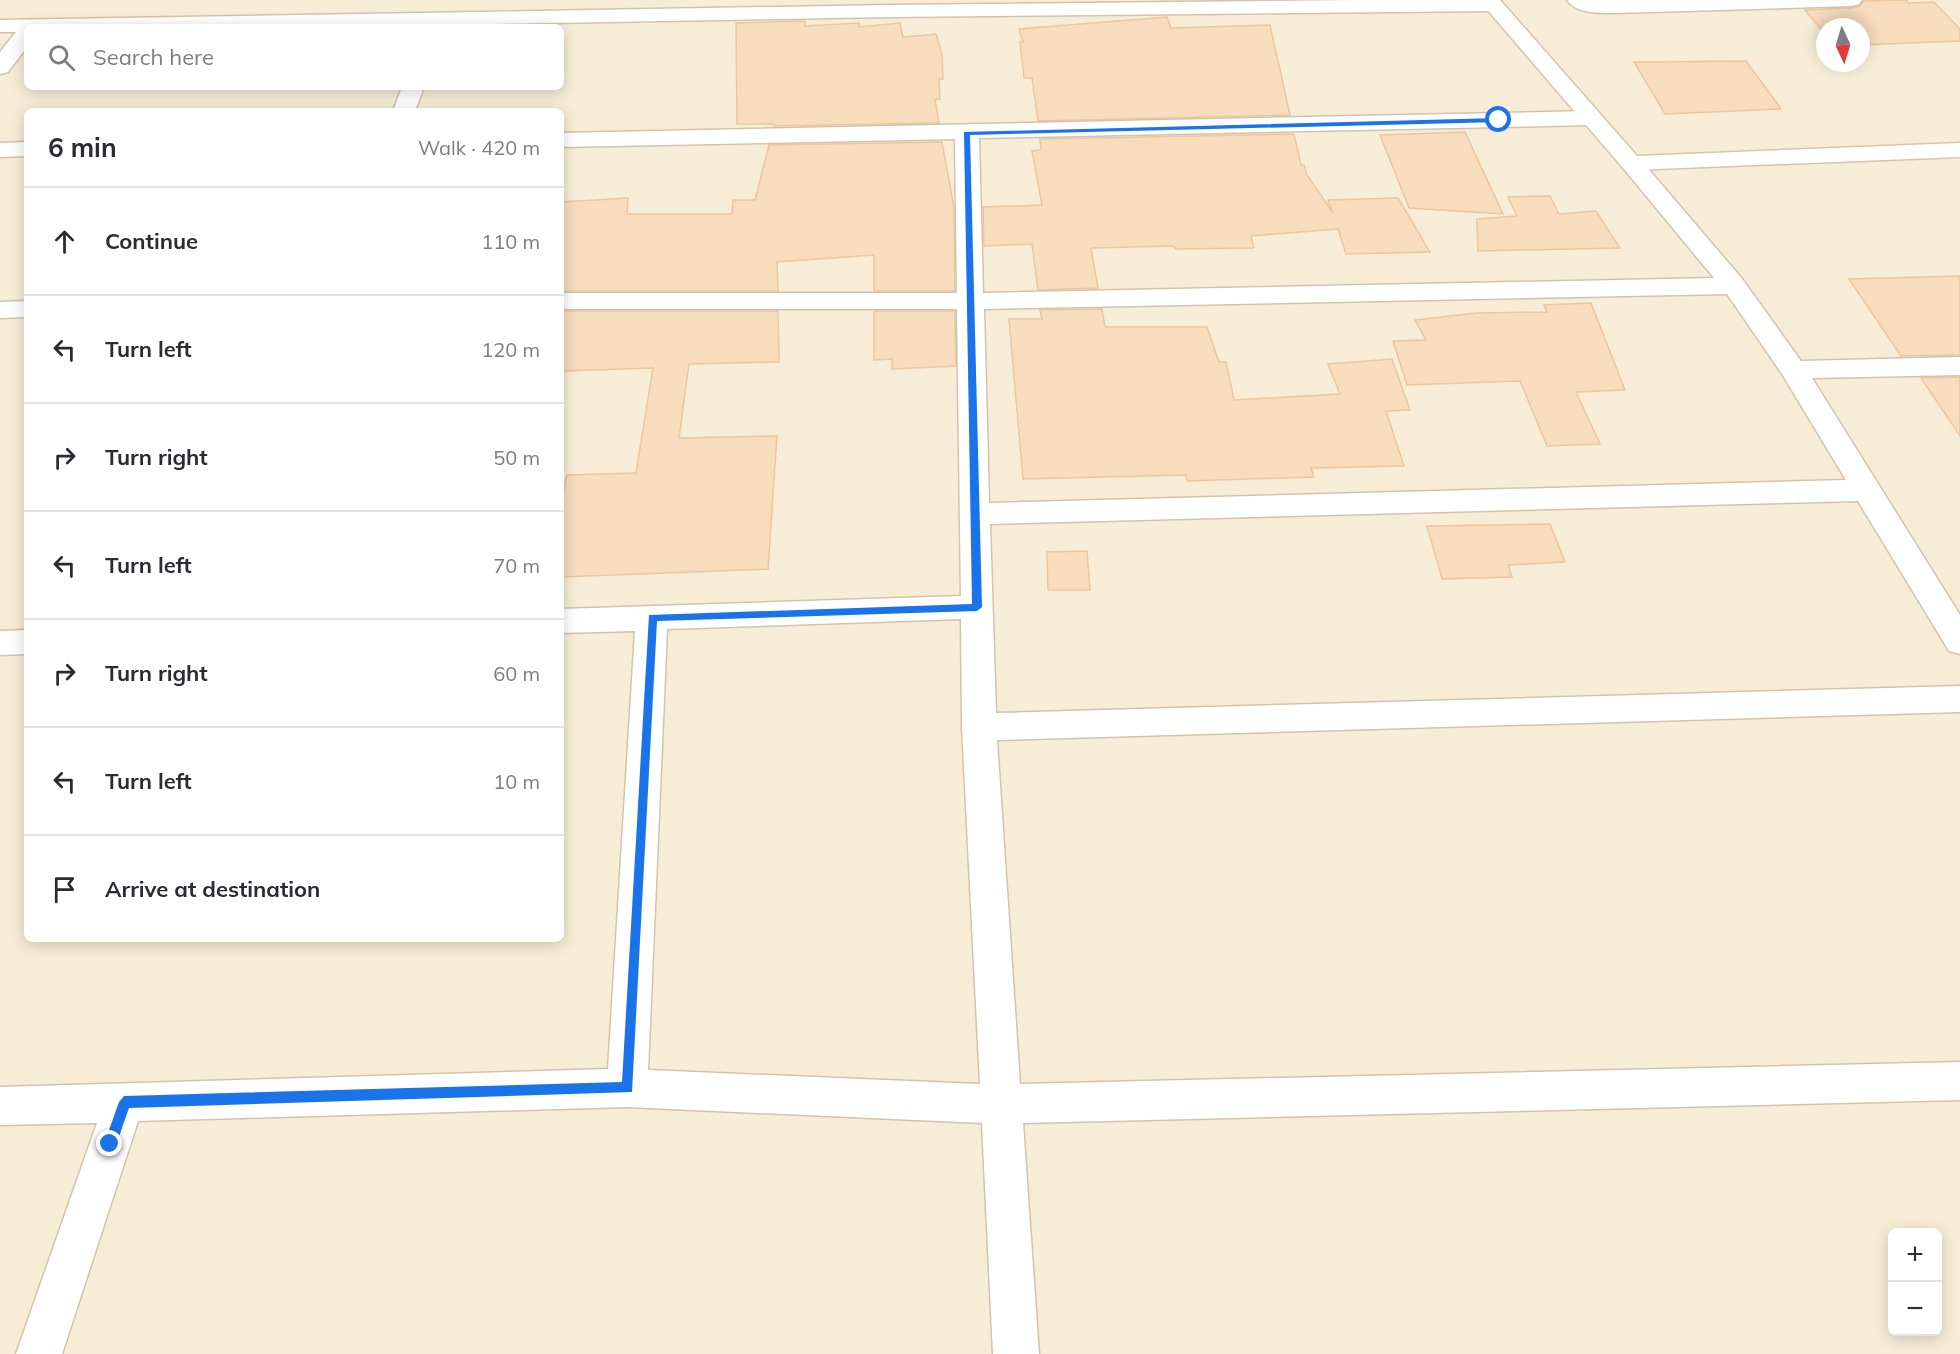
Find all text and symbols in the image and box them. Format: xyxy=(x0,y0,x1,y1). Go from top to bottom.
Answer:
north arrow xyxy=(1816,18,1870,72)
search box xyxy=(24,24,564,90)
icon: search xyxy=(45,41,78,74)
text: Search here xyxy=(93,43,214,71)
route start xyxy=(1485,106,1511,132)
text: 6 min xyxy=(48,131,117,164)
text: Walk · 420 m xyxy=(418,135,540,160)
icon: ahead xyxy=(48,225,81,258)
text: Continue xyxy=(105,227,198,255)
text: 110 m xyxy=(481,229,540,254)
icon: left xyxy=(48,333,81,366)
text: Turn left xyxy=(105,335,192,363)
text: 120 m xyxy=(481,337,540,362)
icon: right xyxy=(48,441,81,474)
text: Turn right xyxy=(105,443,208,471)
text: 50 m xyxy=(493,445,540,470)
icon: left xyxy=(48,549,81,582)
text: Turn left xyxy=(105,551,192,579)
text: 70 m xyxy=(493,553,540,578)
icon: right xyxy=(48,657,81,690)
text: Turn right xyxy=(105,659,208,687)
text: 60 m xyxy=(493,661,540,686)
icon: left xyxy=(48,765,81,798)
text: Turn left xyxy=(105,767,192,795)
text: 10 m xyxy=(493,769,540,794)
icon: arrive xyxy=(48,873,81,906)
text: Arrive at destination xyxy=(105,875,320,903)
route end xyxy=(96,1130,122,1156)
map controls xyxy=(1888,1228,1942,1336)
button: + xyxy=(1888,1228,1942,1282)
button: − xyxy=(1888,1282,1942,1336)

